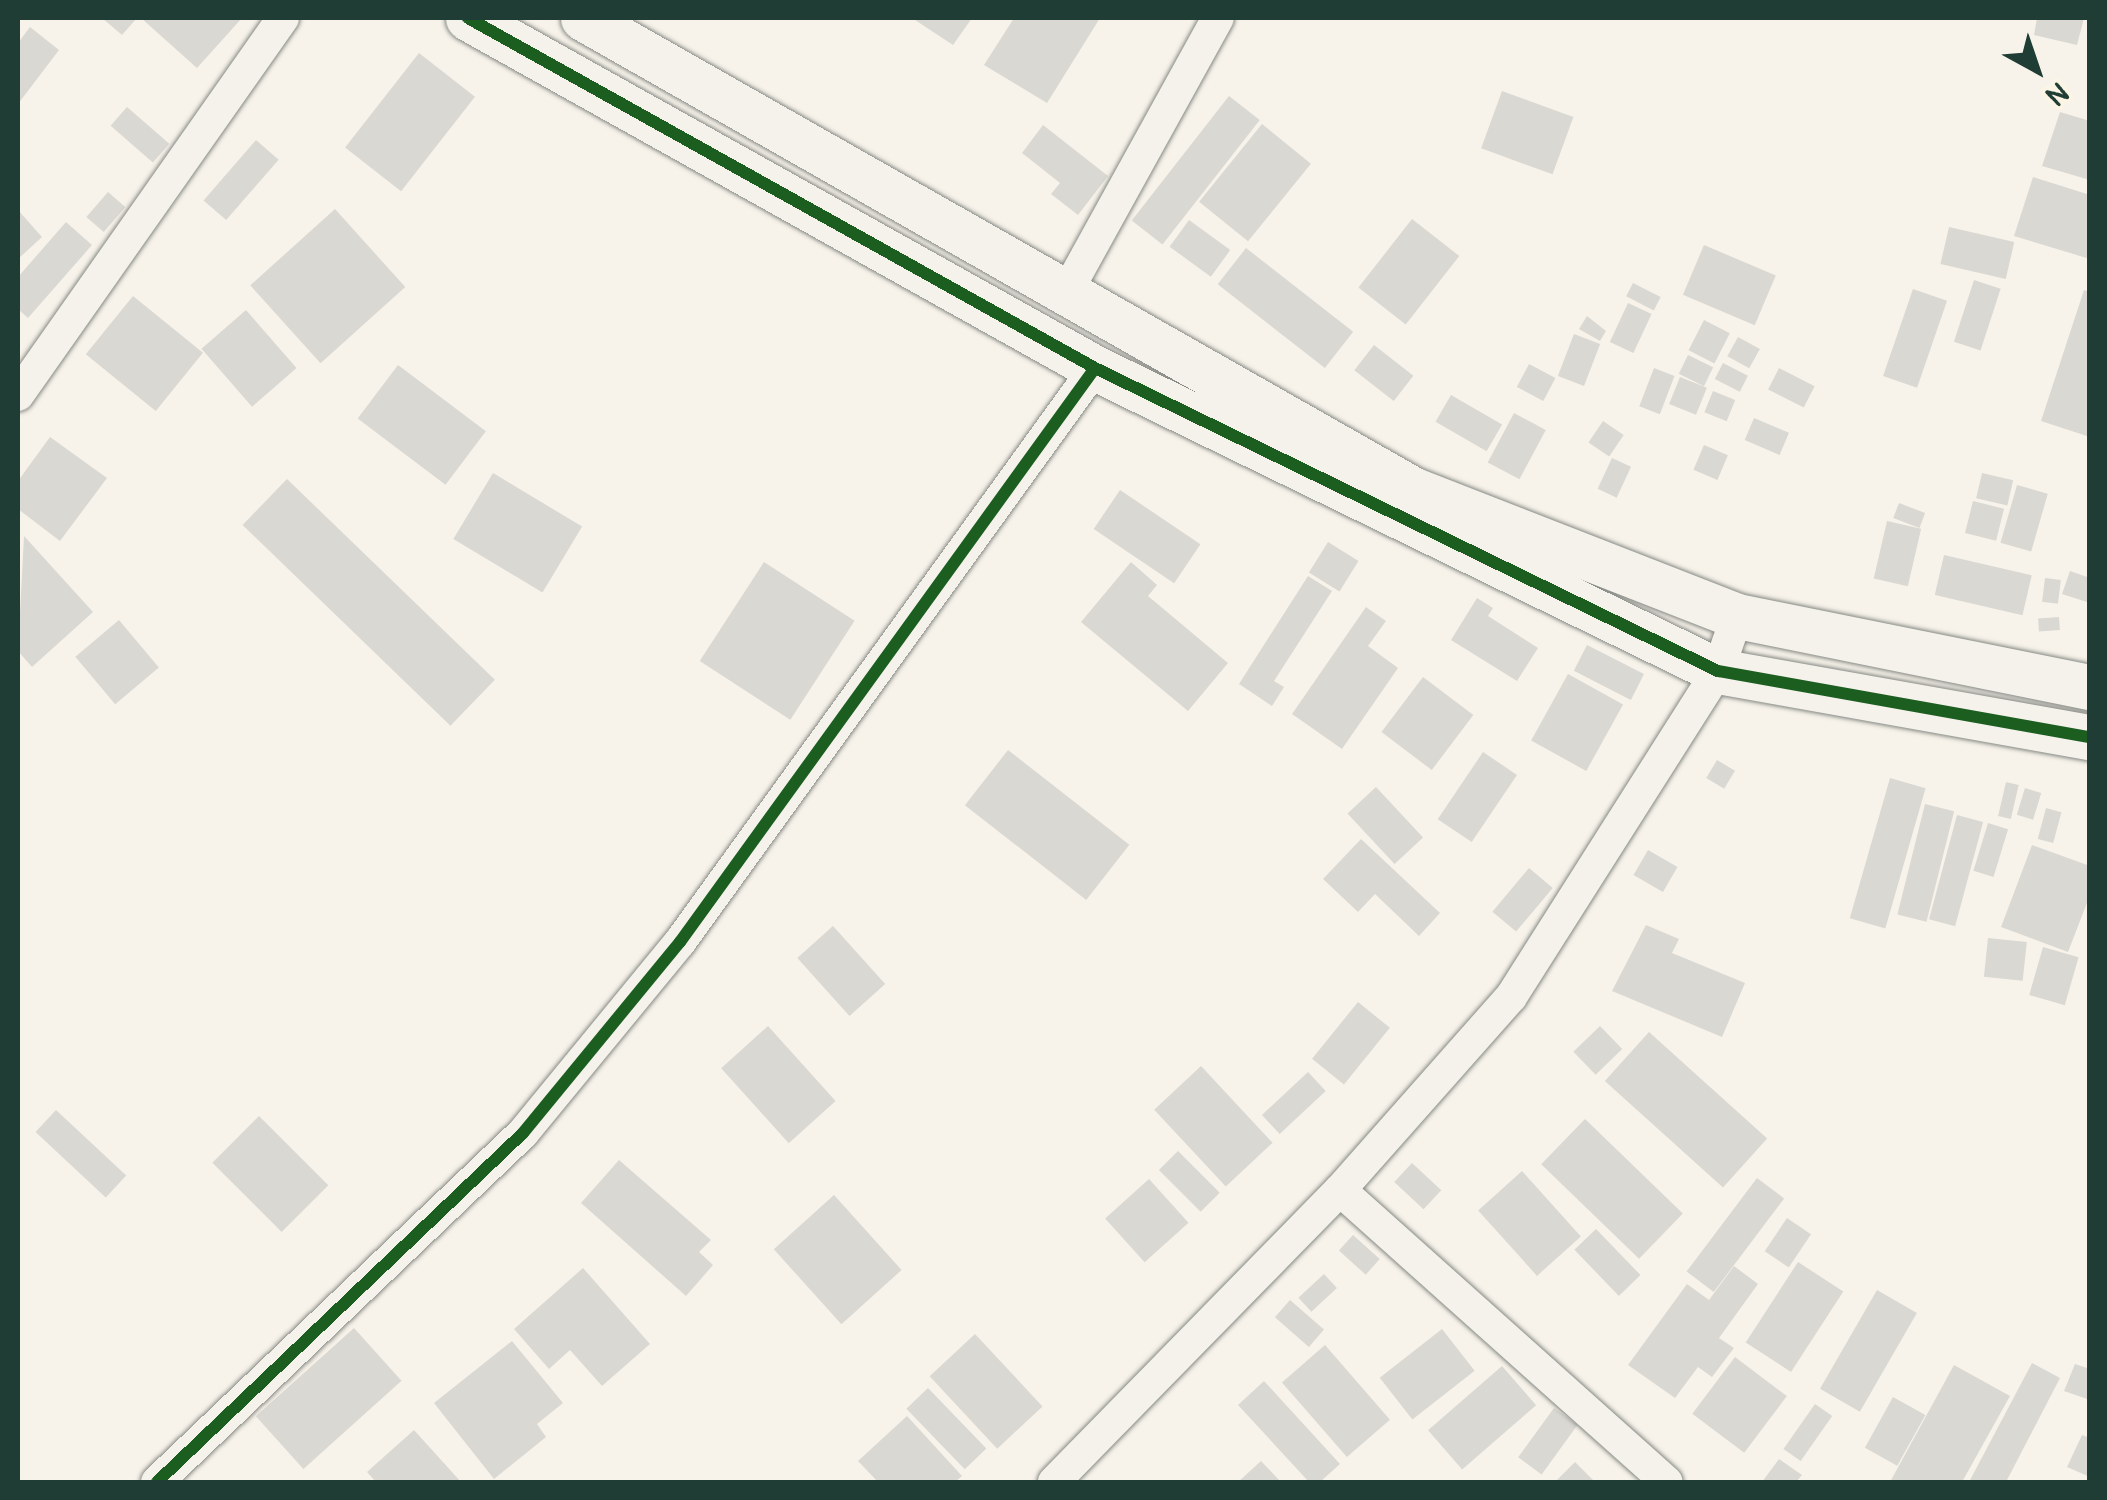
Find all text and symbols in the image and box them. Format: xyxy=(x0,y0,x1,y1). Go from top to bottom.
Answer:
north arrow xyxy=(1987,20,2087,120)
text: N xyxy=(2038,74,2075,113)

